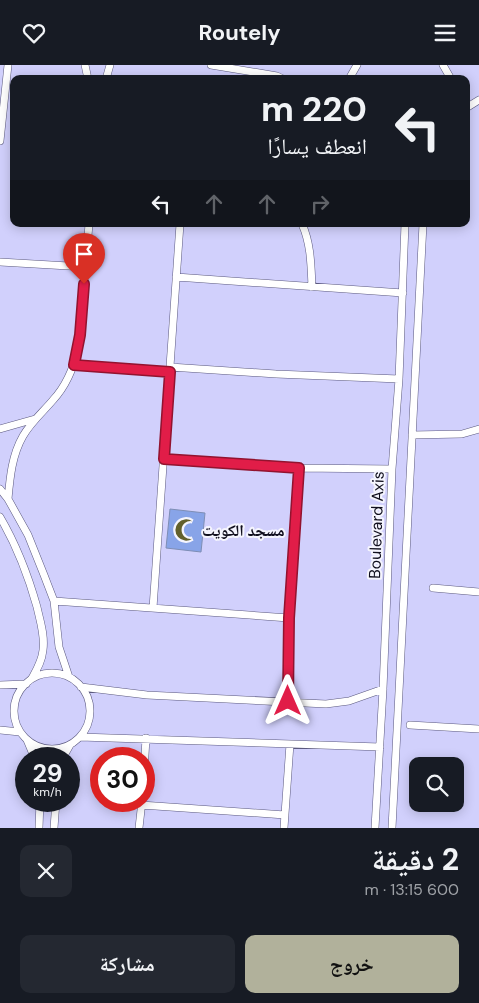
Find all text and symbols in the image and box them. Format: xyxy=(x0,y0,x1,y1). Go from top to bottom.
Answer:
text: Routely xyxy=(199,18,280,47)
icon: heart xyxy=(20,19,48,47)
icon: menu xyxy=(431,19,459,47)
text: 220 m xyxy=(261,86,367,132)
icon: left xyxy=(385,95,450,160)
text: انعطف يسارًا xyxy=(268,132,367,161)
icon: left xyxy=(147,190,175,218)
icon: ahead xyxy=(200,190,228,218)
icon: ahead xyxy=(253,190,281,218)
icon: right xyxy=(306,190,334,218)
pin xyxy=(63,233,105,284)
icon: arrive xyxy=(70,240,98,268)
street label: Boulevard Axis xyxy=(364,471,389,579)
mosque icon: مسجد الكويت xyxy=(173,517,199,543)
place label: مسجد الكويت xyxy=(202,520,285,541)
position arrow xyxy=(261,674,313,726)
speed limit sign: 30 xyxy=(90,747,155,812)
text: 29 xyxy=(32,757,63,790)
map controls xyxy=(409,757,464,812)
button: search xyxy=(409,757,464,812)
text: km/h xyxy=(33,784,62,800)
text: 2 دقيقة xyxy=(372,840,459,879)
button: close xyxy=(20,845,72,897)
text: 600 m · 13:15 xyxy=(364,879,459,900)
button: مشاركة xyxy=(20,935,235,993)
button: خروج xyxy=(245,935,459,993)

